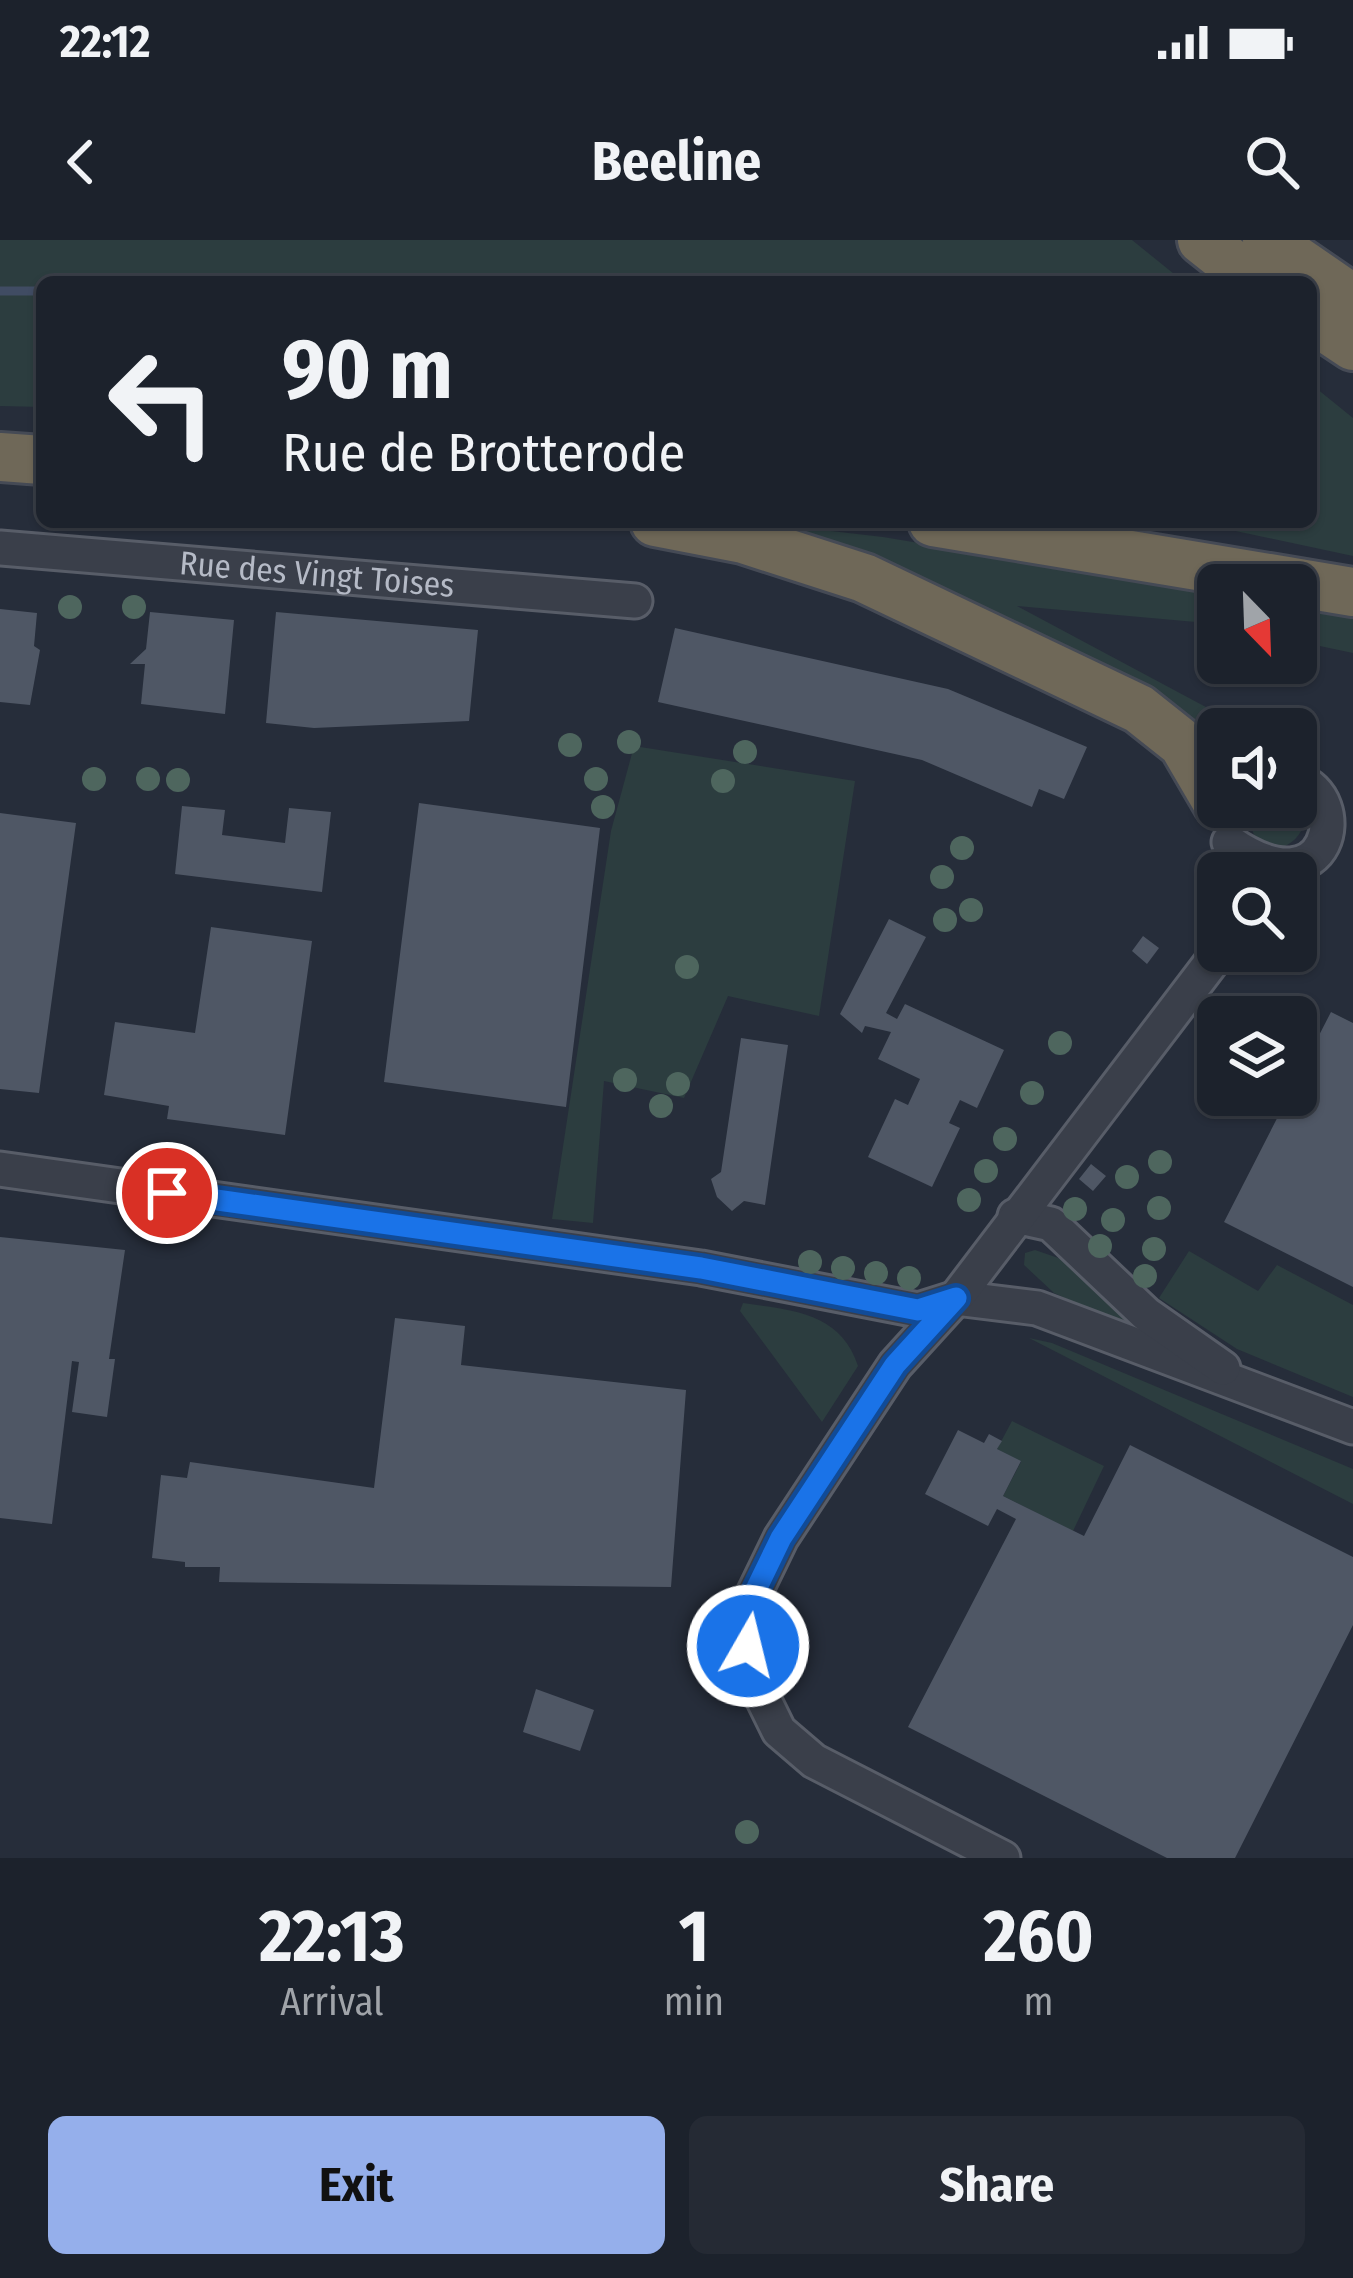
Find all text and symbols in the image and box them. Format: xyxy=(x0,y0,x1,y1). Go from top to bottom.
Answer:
text: 22:12 xyxy=(60,15,150,69)
icon: back xyxy=(48,129,114,195)
icon: search xyxy=(1239,129,1305,195)
text: Beeline xyxy=(592,130,761,194)
text: 90 m xyxy=(282,319,453,420)
icon: left xyxy=(84,324,240,480)
text: Rue de Brotterode xyxy=(282,421,685,485)
street label: Rue des Vingt Toises xyxy=(178,543,456,606)
north arrow xyxy=(1197,564,1317,684)
map controls xyxy=(1197,564,1317,1116)
button: sound xyxy=(1197,708,1317,828)
button: search xyxy=(1197,852,1317,972)
button: layers xyxy=(1197,996,1317,1116)
pin xyxy=(116,1142,218,1244)
icon: arrive xyxy=(134,1160,200,1226)
position arrow xyxy=(685,1583,811,1709)
text: 22:13 xyxy=(259,1894,405,1980)
text: 1 xyxy=(679,1894,709,1980)
text: 260 xyxy=(983,1894,1094,1980)
text: Arrival xyxy=(280,1979,384,2025)
text: min xyxy=(664,1979,724,2025)
text: m xyxy=(1024,1979,1054,2025)
button: Exit xyxy=(48,2116,665,2254)
button: Share xyxy=(689,2116,1305,2254)

